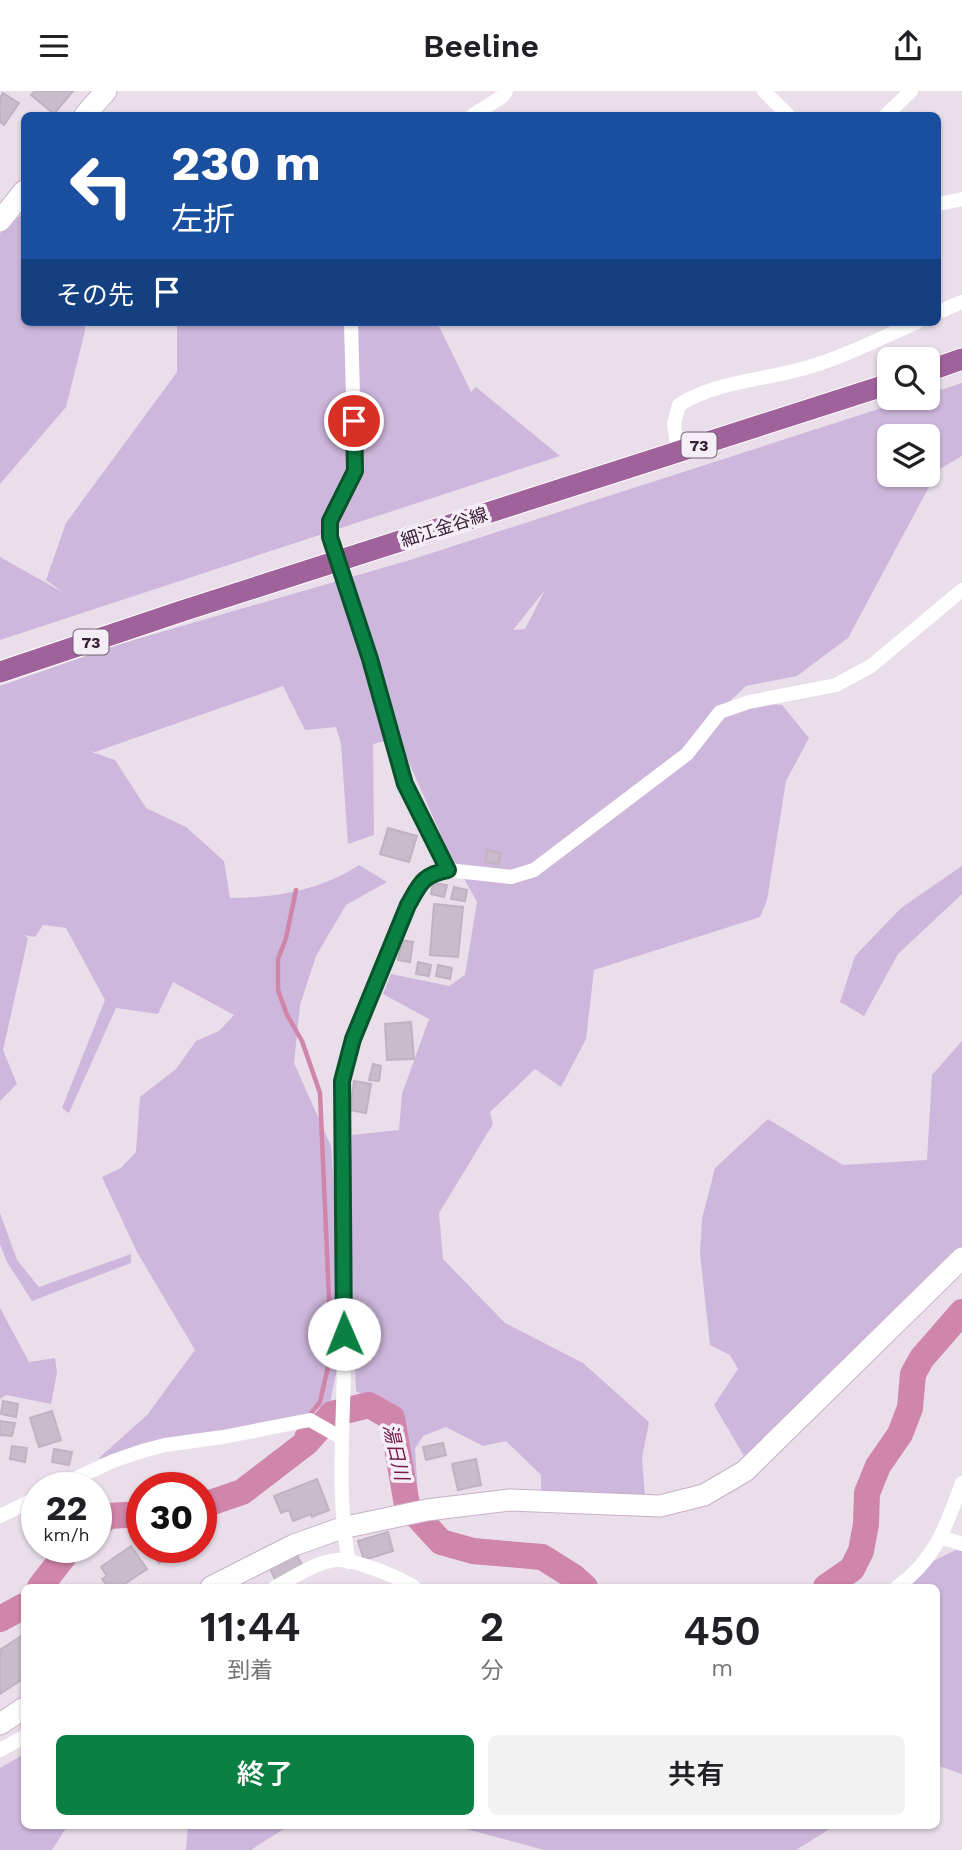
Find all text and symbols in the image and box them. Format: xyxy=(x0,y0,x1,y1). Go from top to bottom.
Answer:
icon: menu xyxy=(35,27,73,65)
text: Beeline xyxy=(423,27,539,65)
icon: share xyxy=(889,27,927,65)
text: 230 m xyxy=(171,134,321,192)
icon: left xyxy=(56,140,147,231)
text: 左折 xyxy=(171,200,235,238)
icon: arrive xyxy=(148,273,186,311)
text: その先 xyxy=(56,280,134,310)
map controls xyxy=(877,347,940,487)
button: search xyxy=(877,347,940,410)
pin xyxy=(324,391,384,451)
icon: arrive xyxy=(335,402,373,440)
button: layers xyxy=(877,424,940,487)
road number: 73 xyxy=(682,433,716,457)
street label: 細江金谷線 xyxy=(398,503,490,551)
road number: 73 xyxy=(74,629,108,655)
position arrow xyxy=(307,1297,381,1371)
water label: 湯日川 xyxy=(378,1422,414,1484)
speed limit sign: 30 xyxy=(126,1472,217,1563)
text: 22 xyxy=(46,1487,87,1529)
text: km/h xyxy=(43,1524,90,1545)
text: 11:44 xyxy=(200,1602,301,1651)
text: 2 xyxy=(480,1602,504,1651)
text: 450 xyxy=(683,1606,761,1655)
text: m xyxy=(711,1655,733,1682)
text: 到着 xyxy=(227,1657,273,1684)
text: 分 xyxy=(480,1657,503,1684)
button: 終了 xyxy=(56,1735,474,1815)
button: 共有 xyxy=(488,1735,905,1815)

